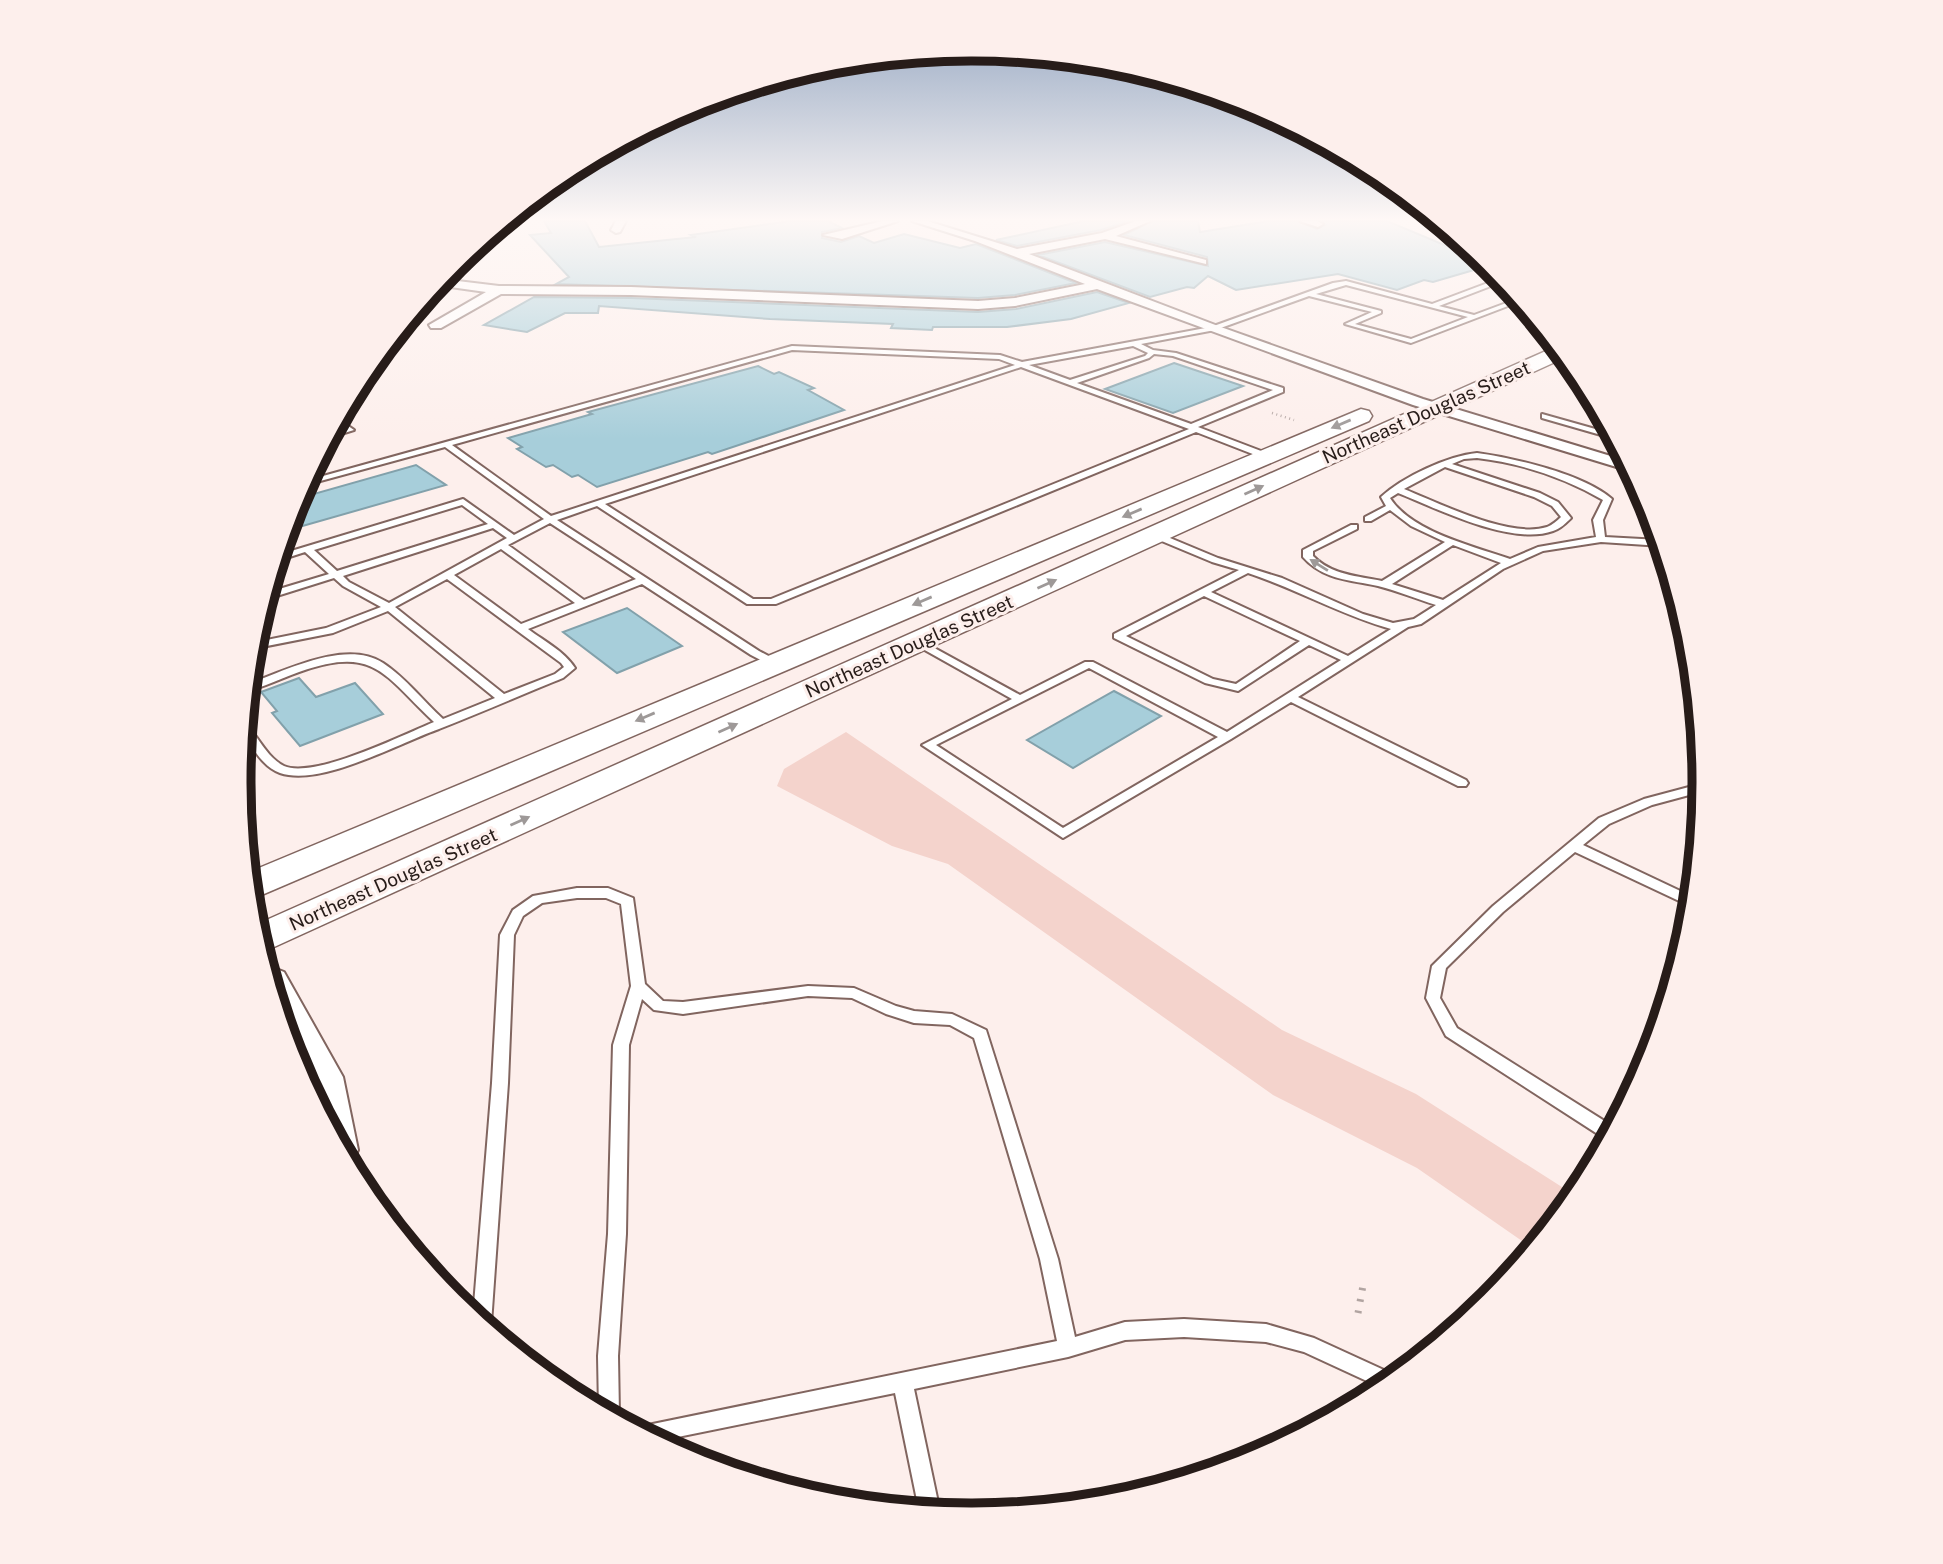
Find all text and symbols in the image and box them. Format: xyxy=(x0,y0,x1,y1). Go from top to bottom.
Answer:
street label: Northeast Douglas Street xyxy=(1319,356,1533,468)
one-way arrow xyxy=(1331,419,1352,430)
one-way arrow xyxy=(1244,484,1264,496)
one-way arrow xyxy=(1121,507,1142,518)
one-way arrow xyxy=(1309,559,1328,571)
one-way arrow xyxy=(1037,578,1057,589)
street label: Northeast Douglas Street xyxy=(802,590,1016,702)
one-way arrow xyxy=(912,595,932,607)
one-way arrow xyxy=(634,712,655,723)
one-way arrow xyxy=(718,722,738,734)
one-way arrow xyxy=(510,816,531,827)
street label: Northeast Douglas Street xyxy=(286,823,500,935)

